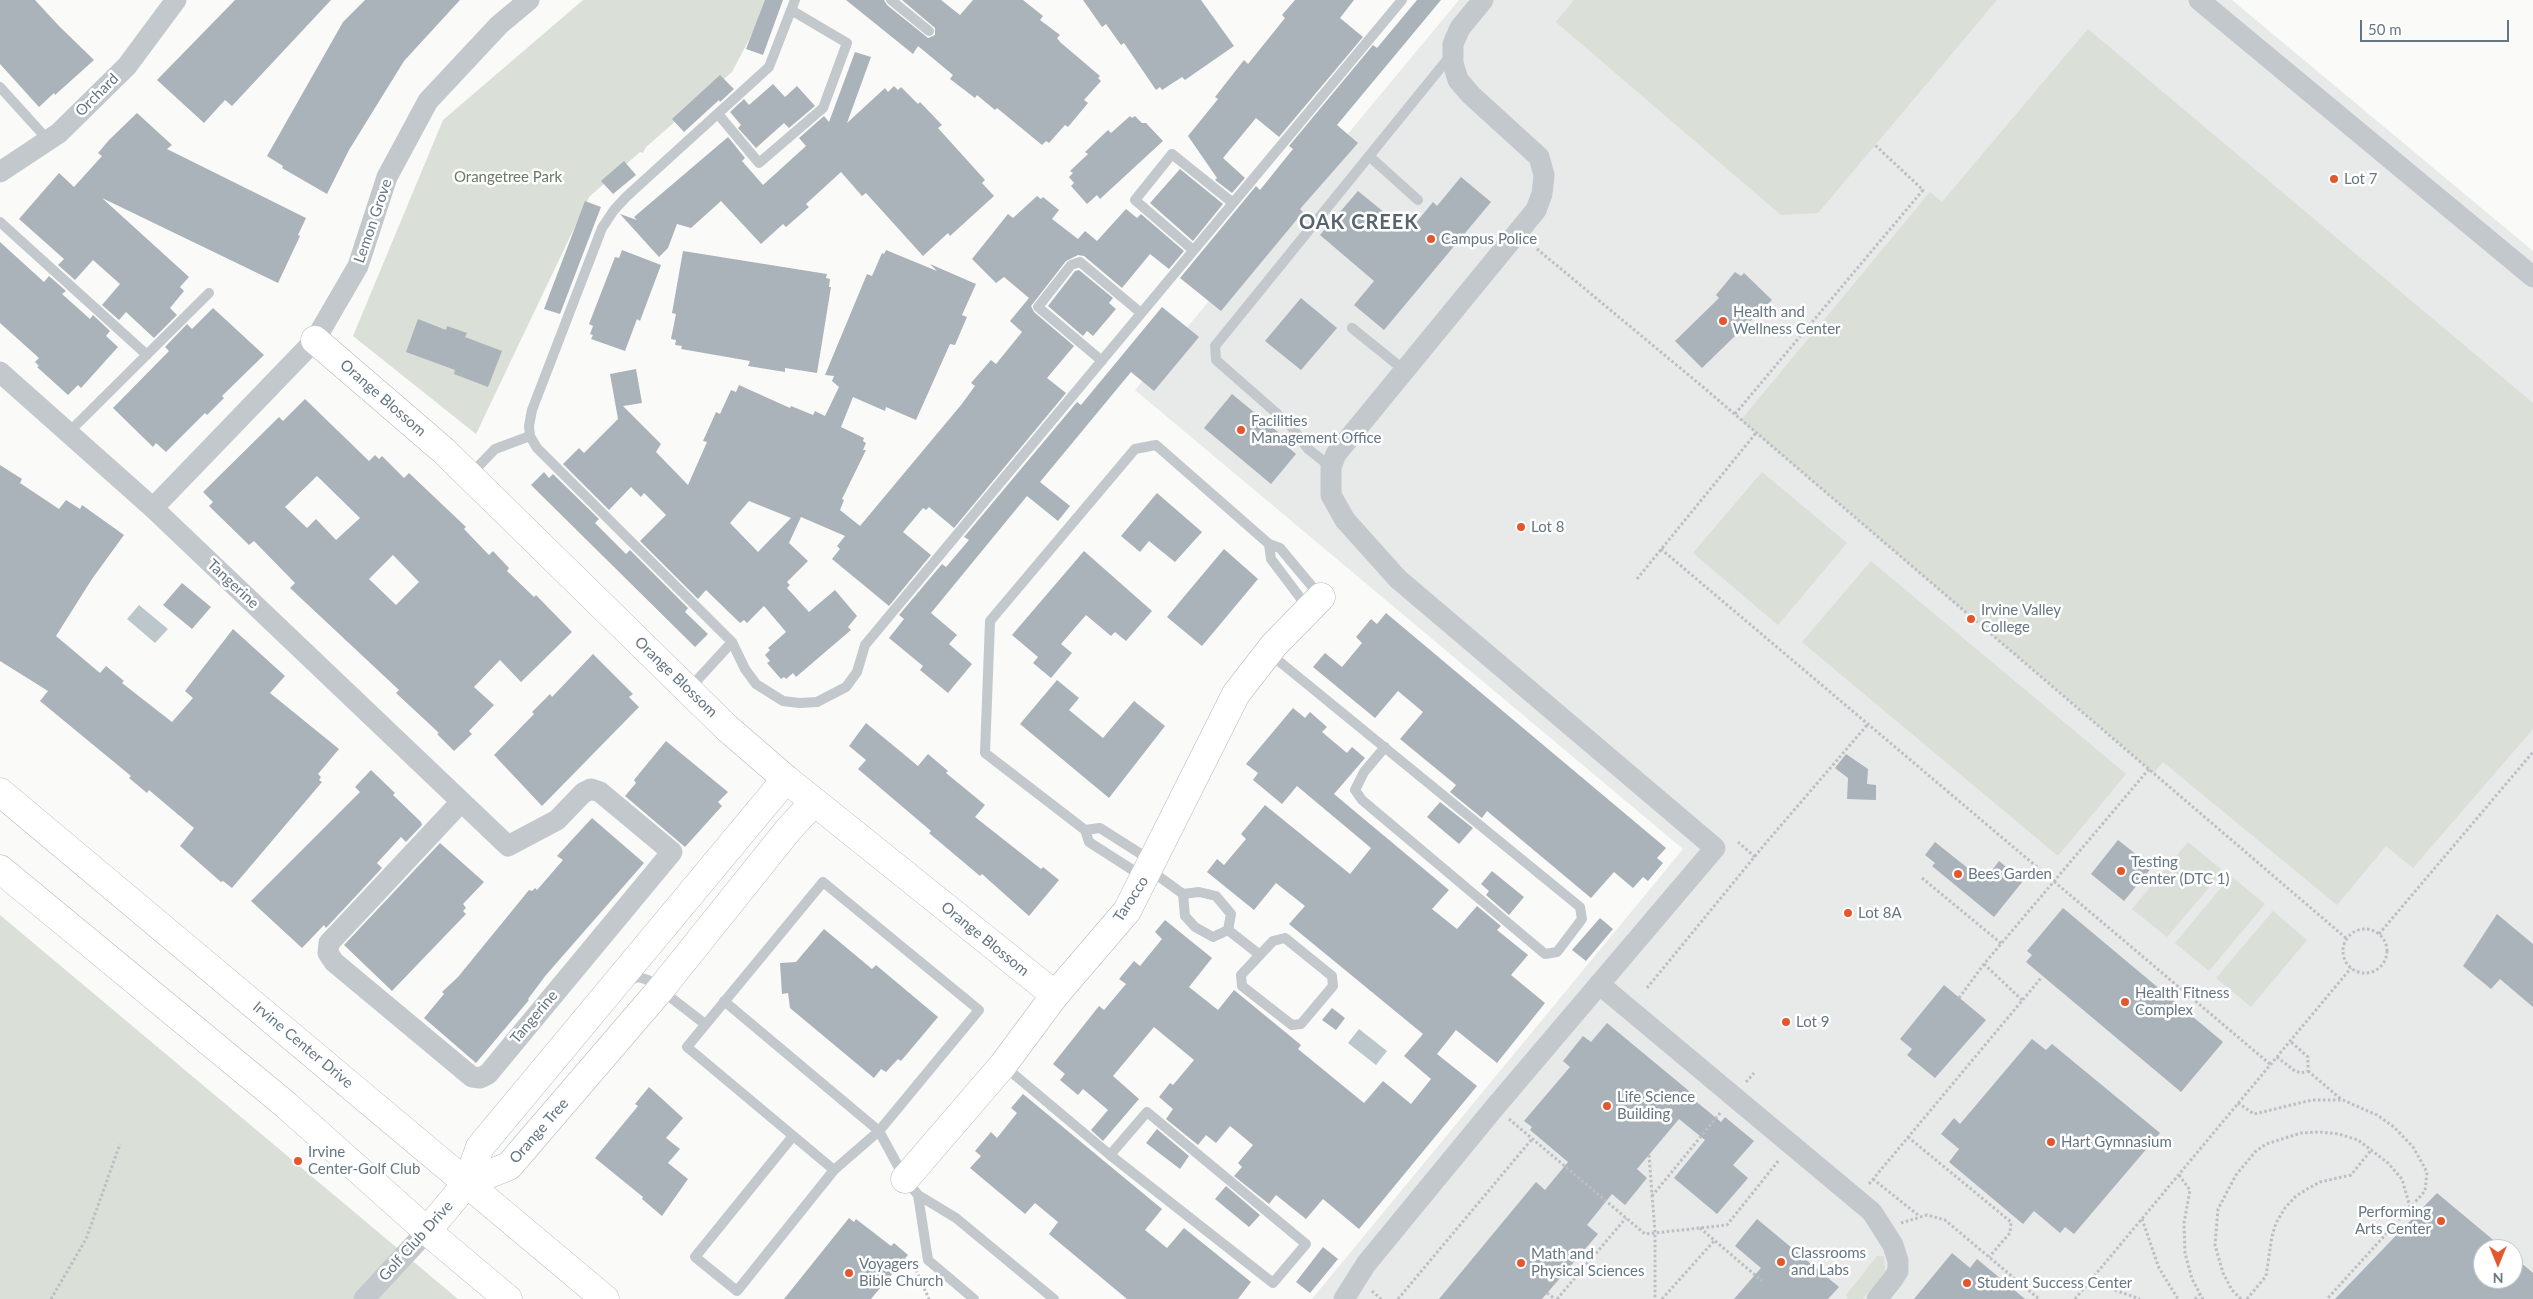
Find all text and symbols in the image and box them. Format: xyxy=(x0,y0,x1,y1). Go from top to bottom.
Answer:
scale bar xyxy=(2363,10,2512,42)
text: 50 m xyxy=(2368,20,2402,38)
street label: Orchard xyxy=(72,70,122,120)
park label: Orangetree Park xyxy=(454,168,562,186)
place label: Lot 7 xyxy=(2344,170,2377,188)
marker: Lot 7 xyxy=(2328,173,2340,185)
street label: Lemon Grove xyxy=(350,177,396,265)
district label: OAK CREEK xyxy=(1298,211,1420,235)
place label: Campus Police xyxy=(1441,230,1537,248)
marker: Campus Police xyxy=(1425,233,1437,245)
place label: Health and Wellness Center xyxy=(1733,303,1841,338)
marker: Health and Wellness Center xyxy=(1717,315,1729,327)
street label: Orange Blossom xyxy=(336,356,430,440)
place label: Facilities Management Office xyxy=(1251,412,1382,447)
marker: Facilities Management Office xyxy=(1235,424,1247,436)
place label: Lot 8 xyxy=(1531,518,1564,536)
marker: Lot 8 xyxy=(1515,521,1527,533)
street label: Tangerine xyxy=(203,556,263,612)
place label: Irvine Valley College xyxy=(1981,601,2061,636)
marker: Irvine Valley College xyxy=(1965,613,1977,625)
street label: Orange Blossom xyxy=(631,633,721,721)
place label: Testing Center (DTC 1) xyxy=(2131,853,2229,888)
place label: Bees Garden xyxy=(1968,865,2052,883)
marker: Testing Center (DTC 1) xyxy=(2115,865,2127,877)
marker: Bees Garden xyxy=(1952,868,1964,880)
street label: Tarocco xyxy=(1110,873,1152,925)
street label: Orange Blossom xyxy=(937,898,1033,980)
place label: Lot 8A xyxy=(1858,904,1902,922)
marker: Lot 8A xyxy=(1842,907,1854,919)
place label: Health Fitness Complex xyxy=(2135,984,2229,1019)
street label: Tangerine xyxy=(507,987,561,1047)
marker: Health Fitness Complex xyxy=(2119,996,2131,1008)
street label: Irvine Center Drive xyxy=(249,998,357,1092)
place label: Lot 9 xyxy=(1796,1013,1829,1031)
marker: Lot 9 xyxy=(1780,1016,1792,1028)
place label: Life Science Building xyxy=(1617,1088,1695,1123)
street label: Orange Tree xyxy=(506,1095,572,1167)
marker: Life Science Building xyxy=(1601,1100,1613,1112)
place label: Hart Gymnasium xyxy=(2061,1133,2172,1151)
marker: Hart Gymnasium xyxy=(2045,1136,2057,1148)
place label: Irvine Center-Golf Club xyxy=(308,1143,420,1178)
marker: Irvine Center-Golf Club xyxy=(292,1155,304,1167)
street label: Golf Club Drive xyxy=(375,1197,457,1285)
place label: Performing Arts Center xyxy=(2355,1203,2431,1238)
marker: Performing Arts Center xyxy=(2435,1215,2447,1227)
north arrow xyxy=(2473,1239,2523,1289)
place label: Classrooms and Labs xyxy=(1791,1244,1866,1279)
place label: Math and Physical Sciences xyxy=(1531,1245,1644,1280)
place label: Voyagers Bible Church xyxy=(859,1255,943,1290)
marker: Classrooms and Labs xyxy=(1775,1256,1787,1268)
marker: Math and Physical Sciences xyxy=(1515,1257,1527,1269)
marker: Voyagers Bible Church xyxy=(843,1267,855,1279)
text: N xyxy=(2493,1270,2503,1287)
place label: Student Success Center xyxy=(1977,1274,2132,1292)
marker: Student Success Center xyxy=(1961,1277,1973,1289)

